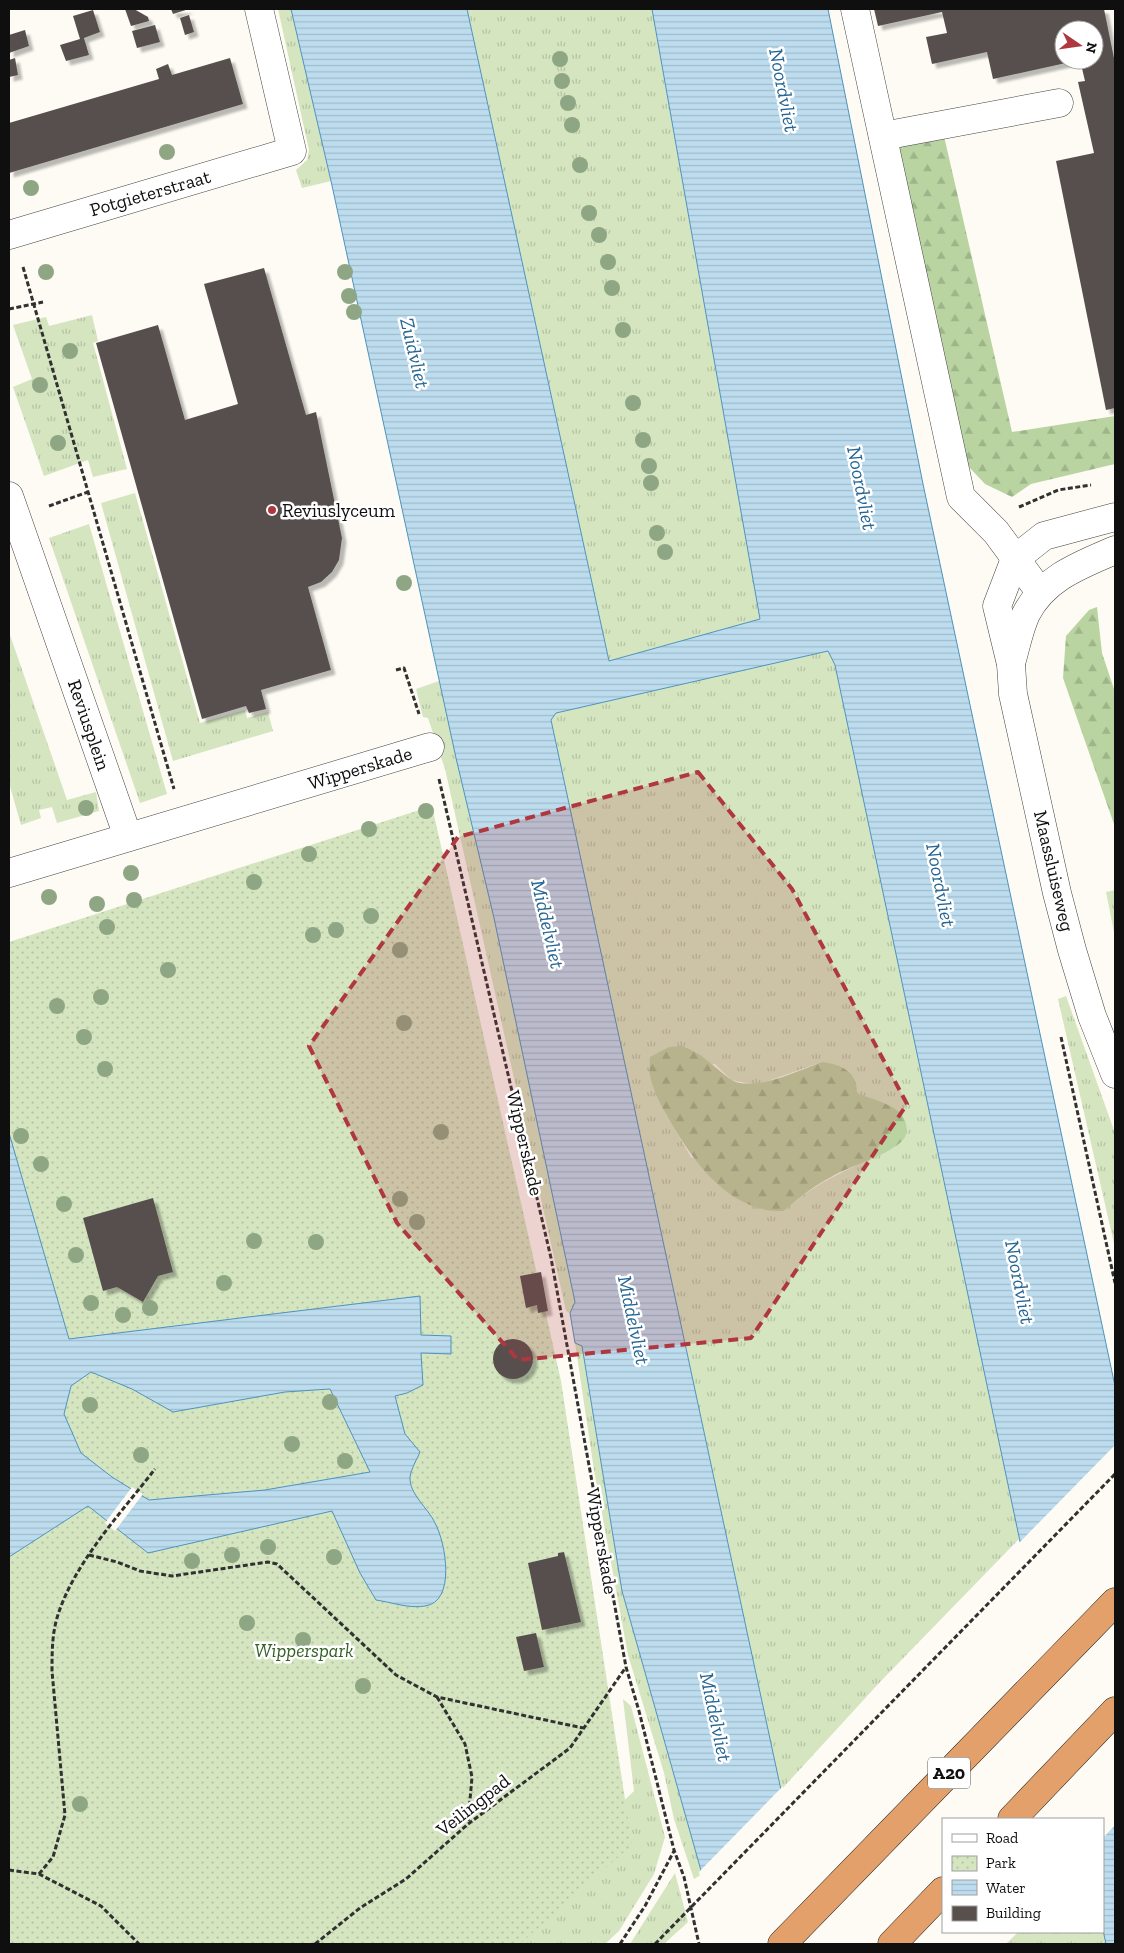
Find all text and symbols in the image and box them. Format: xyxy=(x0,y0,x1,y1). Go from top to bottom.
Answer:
north arrow xyxy=(1054,20,1104,70)
text: N xyxy=(1082,41,1101,55)
water label: Noordvliet xyxy=(764,46,804,134)
street label: Potgieterstraat xyxy=(87,165,213,221)
water label: Zuidvliet xyxy=(395,315,435,391)
water label: Noordvliet xyxy=(842,444,882,532)
place label: Reviuslyceum xyxy=(282,499,396,522)
marker: Reviuslyceum xyxy=(266,504,278,516)
street label: Reviusplein xyxy=(63,676,115,774)
street label: Wipperskade xyxy=(305,741,415,795)
street label: Maassluiseweg xyxy=(1029,808,1079,934)
water label: Noordvliet xyxy=(921,841,961,929)
water label: Middelvliet xyxy=(526,877,570,971)
street label: Wipperskade xyxy=(502,1088,548,1198)
water label: Noordvliet xyxy=(1000,1238,1040,1326)
water label: Middelvliet xyxy=(613,1273,655,1367)
street label: Wipperskade xyxy=(581,1486,623,1596)
park label: Wipperspark xyxy=(255,1639,353,1662)
water label: Middelvliet xyxy=(695,1670,737,1764)
road number: A20 xyxy=(928,1758,970,1789)
street label: Veilingpad xyxy=(431,1769,515,1841)
legend xyxy=(942,1818,1104,1933)
text: Road xyxy=(986,1829,1019,1847)
text: Park xyxy=(986,1854,1016,1872)
text: Water xyxy=(986,1879,1026,1897)
text: Building xyxy=(986,1904,1041,1922)

